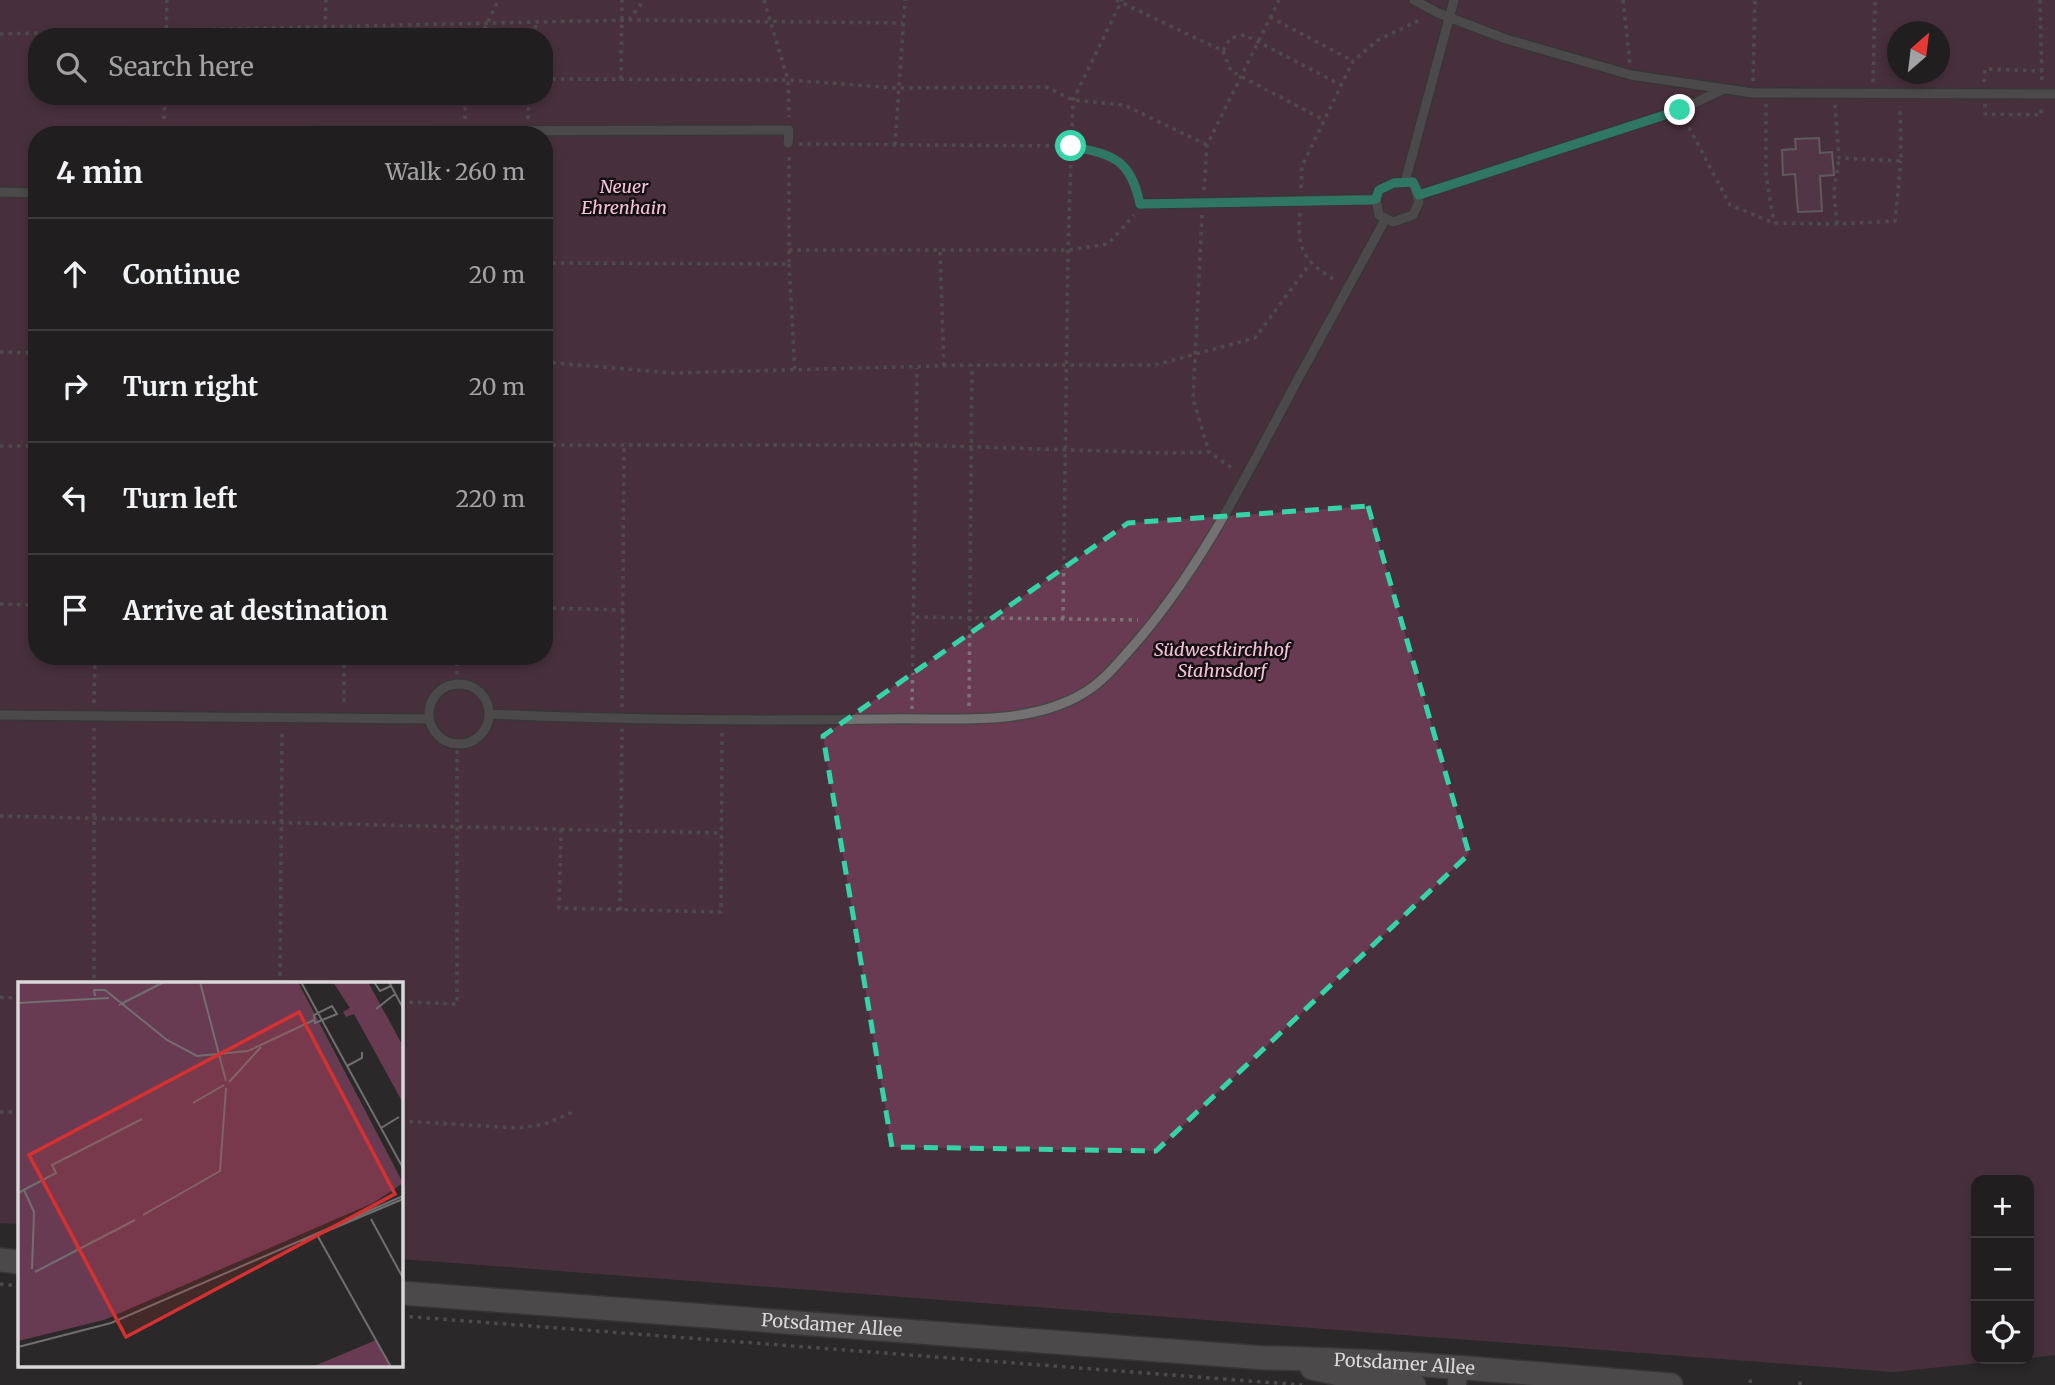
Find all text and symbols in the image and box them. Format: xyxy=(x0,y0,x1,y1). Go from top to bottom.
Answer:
north arrow xyxy=(1887,21,1950,84)
search box xyxy=(28,28,553,105)
icon: search xyxy=(52,48,90,86)
text: Search here xyxy=(108,50,254,83)
route end xyxy=(1664,94,1695,125)
route start xyxy=(1055,130,1086,161)
text: 4 min xyxy=(56,153,143,191)
text: Walk · 260 m xyxy=(385,157,525,186)
park label: Neuer Ehrenhain xyxy=(581,175,667,219)
icon: ahead xyxy=(56,255,94,293)
text: Continue xyxy=(123,258,240,291)
text: 20 m xyxy=(469,260,525,289)
icon: right xyxy=(56,367,94,405)
text: Turn right xyxy=(123,370,258,403)
text: 20 m xyxy=(469,372,525,401)
icon: left xyxy=(56,479,94,517)
text: Turn left xyxy=(123,482,237,515)
text: 220 m xyxy=(455,484,525,513)
icon: arrive xyxy=(56,591,94,629)
text: Arrive at destination xyxy=(123,594,388,627)
park label: Südwestkirchhof Stahnsdorf xyxy=(1154,638,1292,682)
inset map xyxy=(18,982,402,1368)
map controls xyxy=(1971,1175,2034,1364)
button: + xyxy=(1971,1175,2034,1238)
button: − xyxy=(1971,1238,2034,1301)
button: locate xyxy=(1971,1301,2034,1364)
street label: Potsdamer Allee xyxy=(760,1308,903,1342)
street label: Potsdamer Allee xyxy=(1333,1348,1476,1380)

